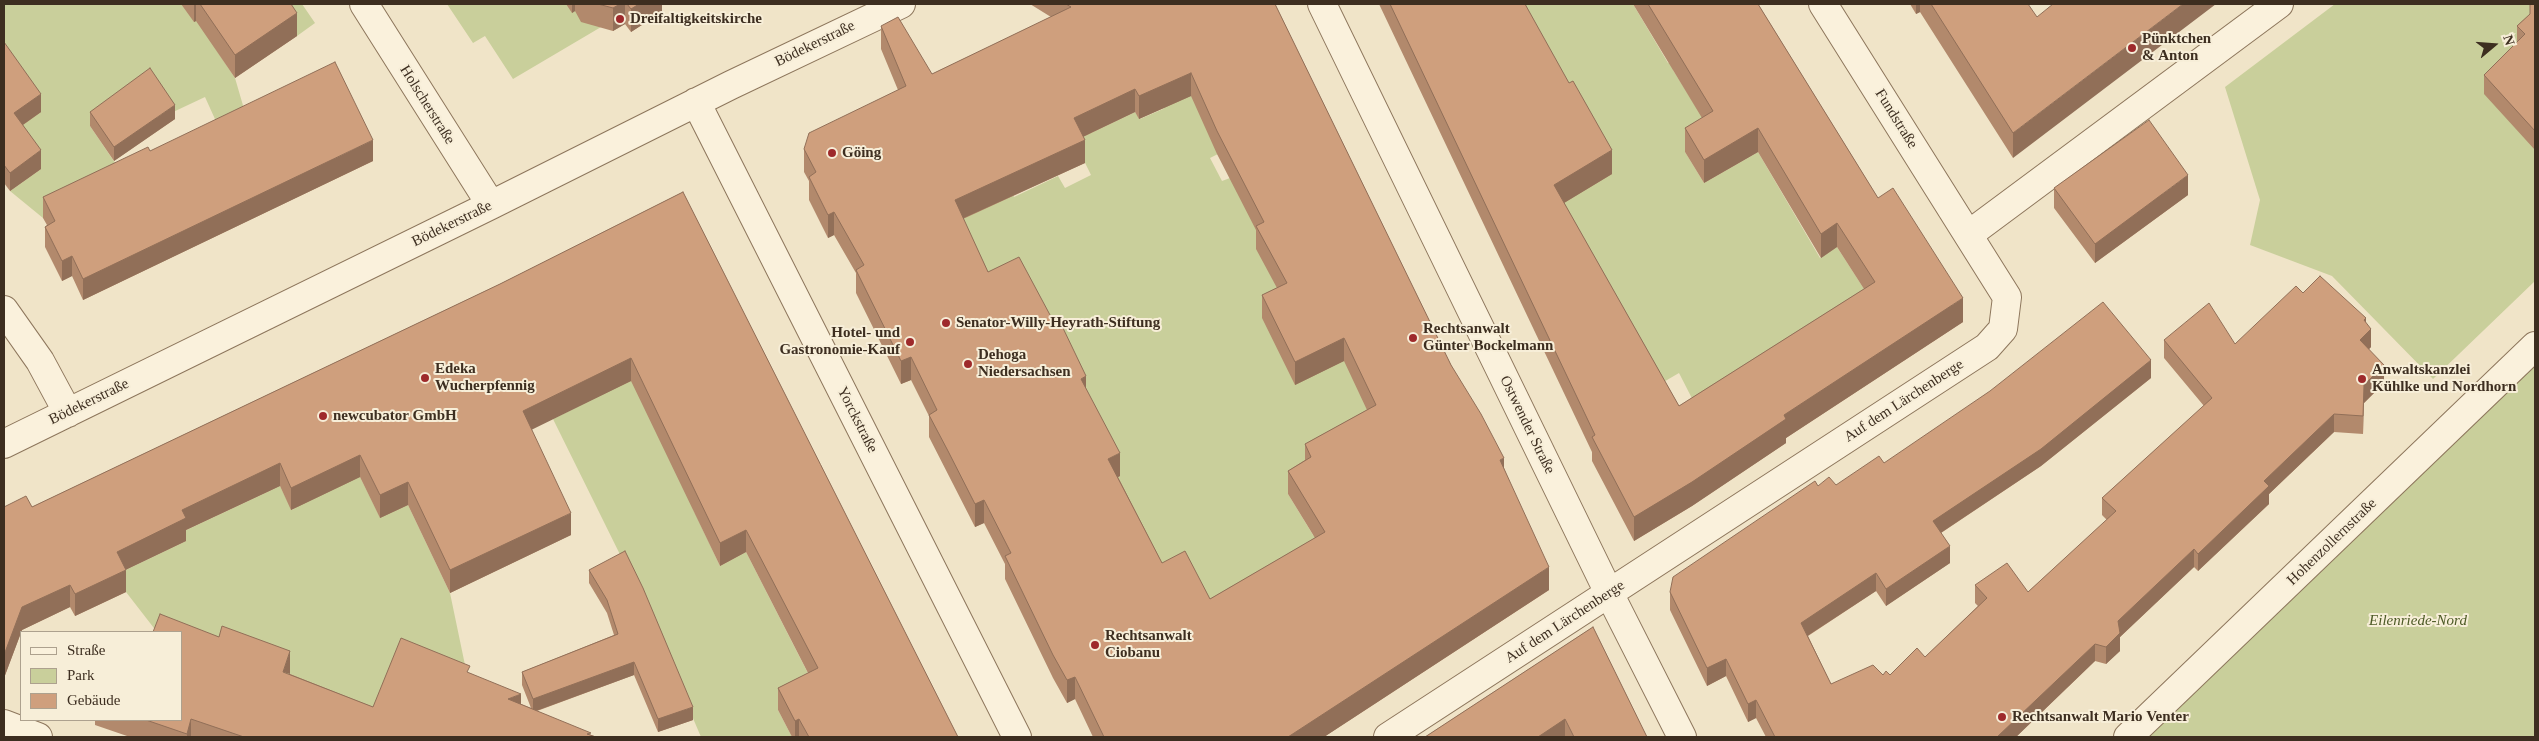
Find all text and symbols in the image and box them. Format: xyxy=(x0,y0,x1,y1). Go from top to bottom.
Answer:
place label: Dreifaltigkeitskirche xyxy=(630,10,762,28)
marker: Dreifaltigkeitskirche xyxy=(614,13,626,25)
street label: Bödekerstraße xyxy=(772,17,858,71)
north arrow xyxy=(2469,20,2519,70)
place label: Pünktchen & Anton xyxy=(2142,30,2211,65)
text: N xyxy=(2500,33,2517,47)
marker: Pünktchen & Anton xyxy=(2126,42,2138,54)
street label: Holscherstraße xyxy=(396,62,458,148)
street label: Fundstraße xyxy=(1871,86,1921,152)
place label: Göing xyxy=(842,144,881,162)
marker: Göing xyxy=(826,147,838,159)
street label: Bödekerstraße xyxy=(409,197,495,251)
place label: Senator-Willy-Heyrath-Stiftung xyxy=(956,314,1160,332)
marker: Senator-Willy-Heyrath-Stiftung xyxy=(940,317,952,329)
place label: Rechtsanwalt Günter Bockelmann xyxy=(1423,320,1553,355)
place label: Hotel- und Gastronomie-Kauf xyxy=(779,324,900,359)
marker: Rechtsanwalt Günter Bockelmann xyxy=(1407,332,1419,344)
marker: Hotel- und Gastronomie-Kauf xyxy=(904,336,916,348)
place label: Dehoga Niedersachsen xyxy=(978,346,1070,381)
street label: Auf dem Lärchenberge xyxy=(1841,356,1967,446)
marker: Dehoga Niedersachsen xyxy=(962,358,974,370)
place label: Edeka Wucherpfennig xyxy=(435,360,535,395)
place label: Anwaltskanzlei Kühlke und Nordhorn xyxy=(2372,361,2516,396)
marker: Edeka Wucherpfennig xyxy=(419,372,431,384)
street label: Ostwender Straße xyxy=(1495,373,1559,477)
marker: Anwaltskanzlei Kühlke und Nordhorn xyxy=(2356,373,2368,385)
street label: Bödekerstraße xyxy=(46,375,132,429)
street label: Yorckstraße xyxy=(833,384,881,456)
place label: newcubator GmbH xyxy=(333,407,457,425)
marker: newcubator GmbH xyxy=(317,410,329,422)
street label: Hohenzollernstraße xyxy=(2284,495,2380,589)
street label: Auf dem Lärchenberge xyxy=(1502,577,1628,667)
park label: Eilenriede-Nord xyxy=(2369,612,2467,630)
place label: Rechtsanwalt Ciobanu xyxy=(1105,627,1192,662)
legend xyxy=(20,631,182,721)
marker: Rechtsanwalt Ciobanu xyxy=(1089,639,1101,651)
text: Straße xyxy=(67,642,105,658)
text: Park xyxy=(67,667,95,683)
text: Gebäude xyxy=(67,692,120,708)
place label: Rechtsanwalt Mario Venter xyxy=(2012,708,2189,726)
marker: Rechtsanwalt Mario Venter xyxy=(1996,711,2008,723)

